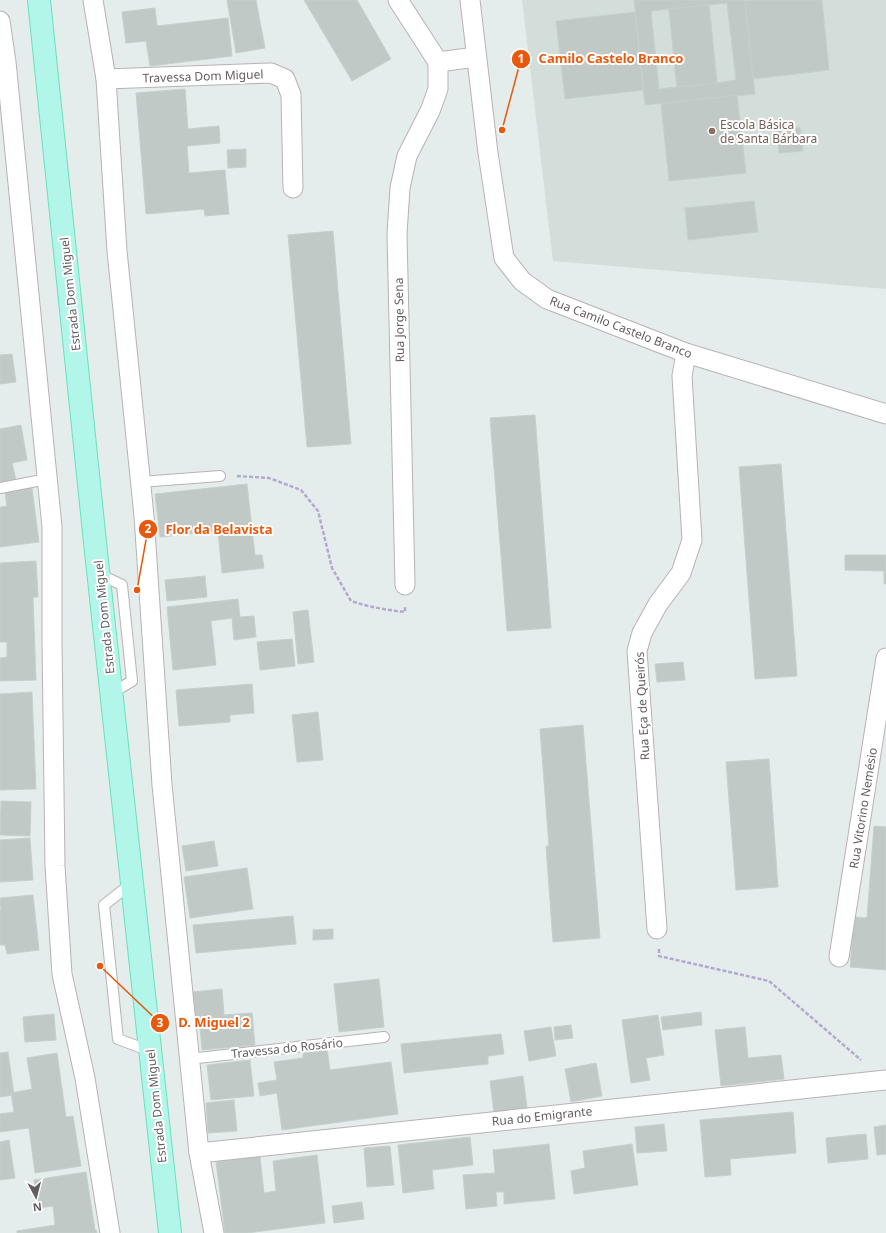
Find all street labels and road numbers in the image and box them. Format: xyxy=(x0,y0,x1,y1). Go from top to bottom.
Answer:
street label: Travessa Dom Miguel xyxy=(142,65,264,87)
street label: Estrada Dom Miguel xyxy=(56,236,84,352)
street label: Rua Jorge Sena xyxy=(390,277,408,363)
street label: Rua Camilo Castelo Branco xyxy=(547,292,695,362)
street label: Estrada Dom Miguel xyxy=(90,559,118,675)
street label: Rua Eça de Queirós xyxy=(631,651,653,761)
street label: Rua Vitorino Nemésio xyxy=(845,746,881,870)
street label: Travessa do Rosário xyxy=(230,1034,344,1062)
street label: Estrada Dom Miguel xyxy=(142,1048,170,1164)
street label: Rua do Emigrante xyxy=(491,1102,593,1130)

